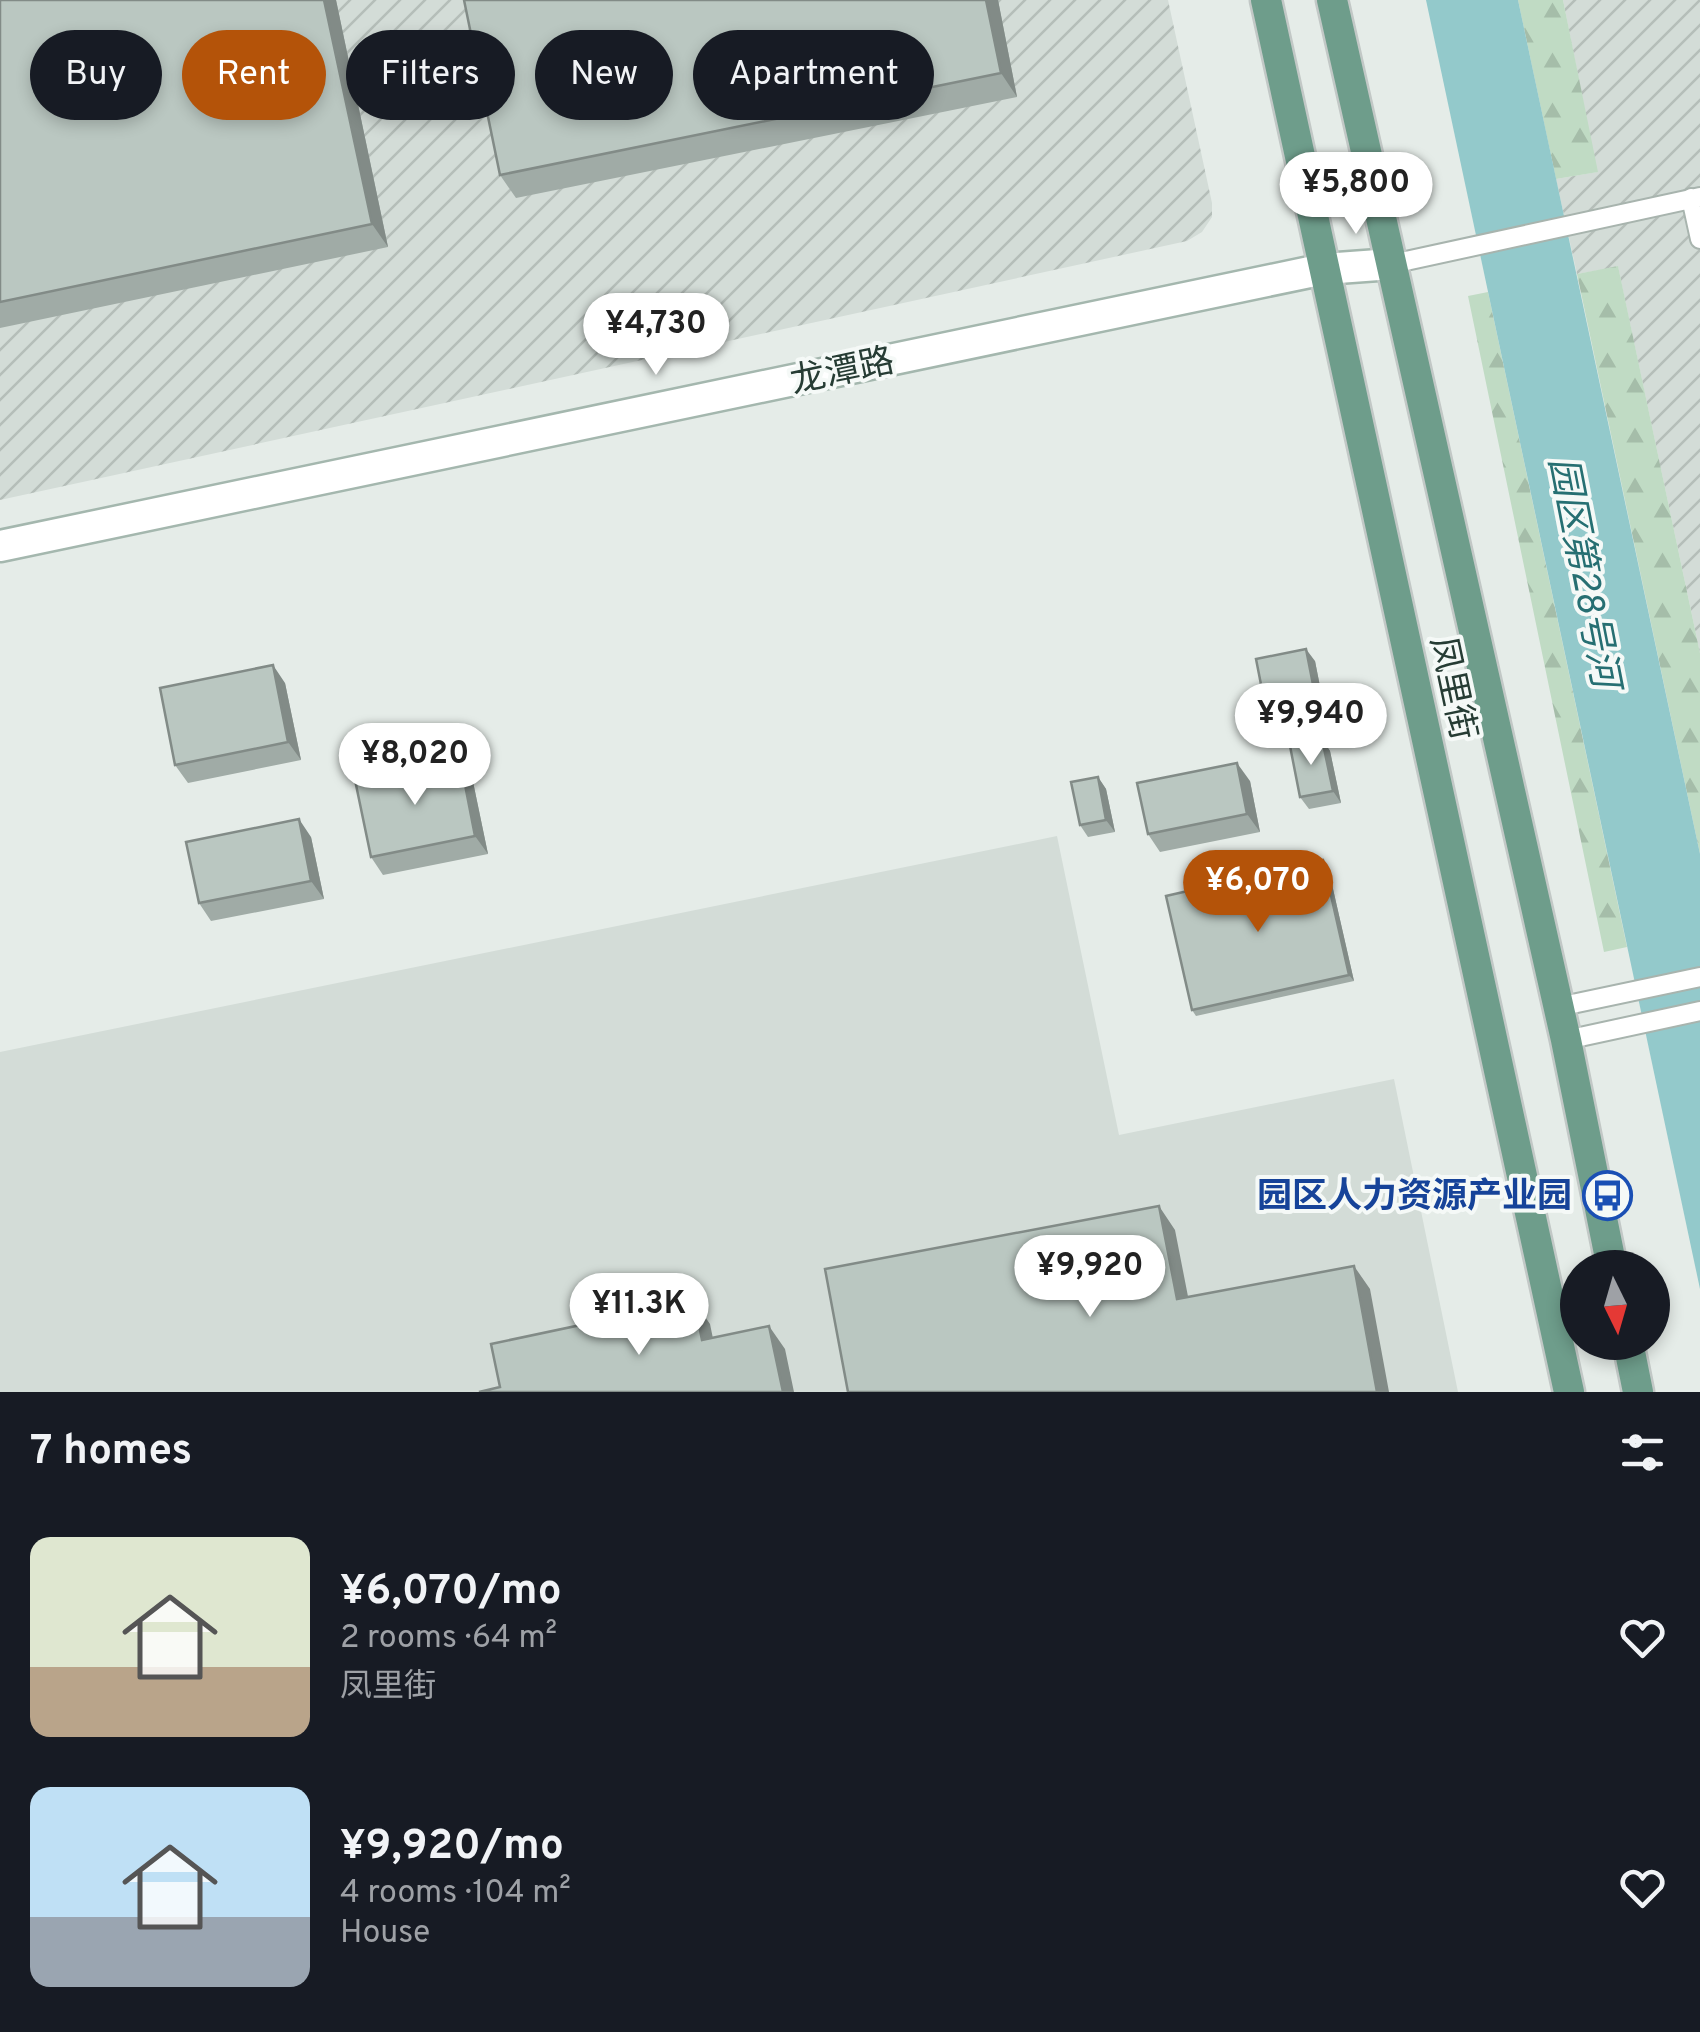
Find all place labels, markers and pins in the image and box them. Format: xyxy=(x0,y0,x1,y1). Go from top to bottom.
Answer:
pin: ¥5,800 xyxy=(1275,152,1437,237)
pin: ¥4,730 xyxy=(575,293,737,378)
pin: ¥9,940 xyxy=(1230,683,1392,768)
pin: ¥8,020 xyxy=(334,723,496,808)
pin: ¥6,070 xyxy=(1177,850,1339,935)
bus stop icon: 园区人力资源产业园 xyxy=(1581,1169,1633,1221)
place label: 园区人力资源产业园 xyxy=(1257,1176,1572,1220)
pin: ¥9,920 xyxy=(1009,1235,1171,1320)
pin: ¥11.3K xyxy=(558,1273,720,1358)

